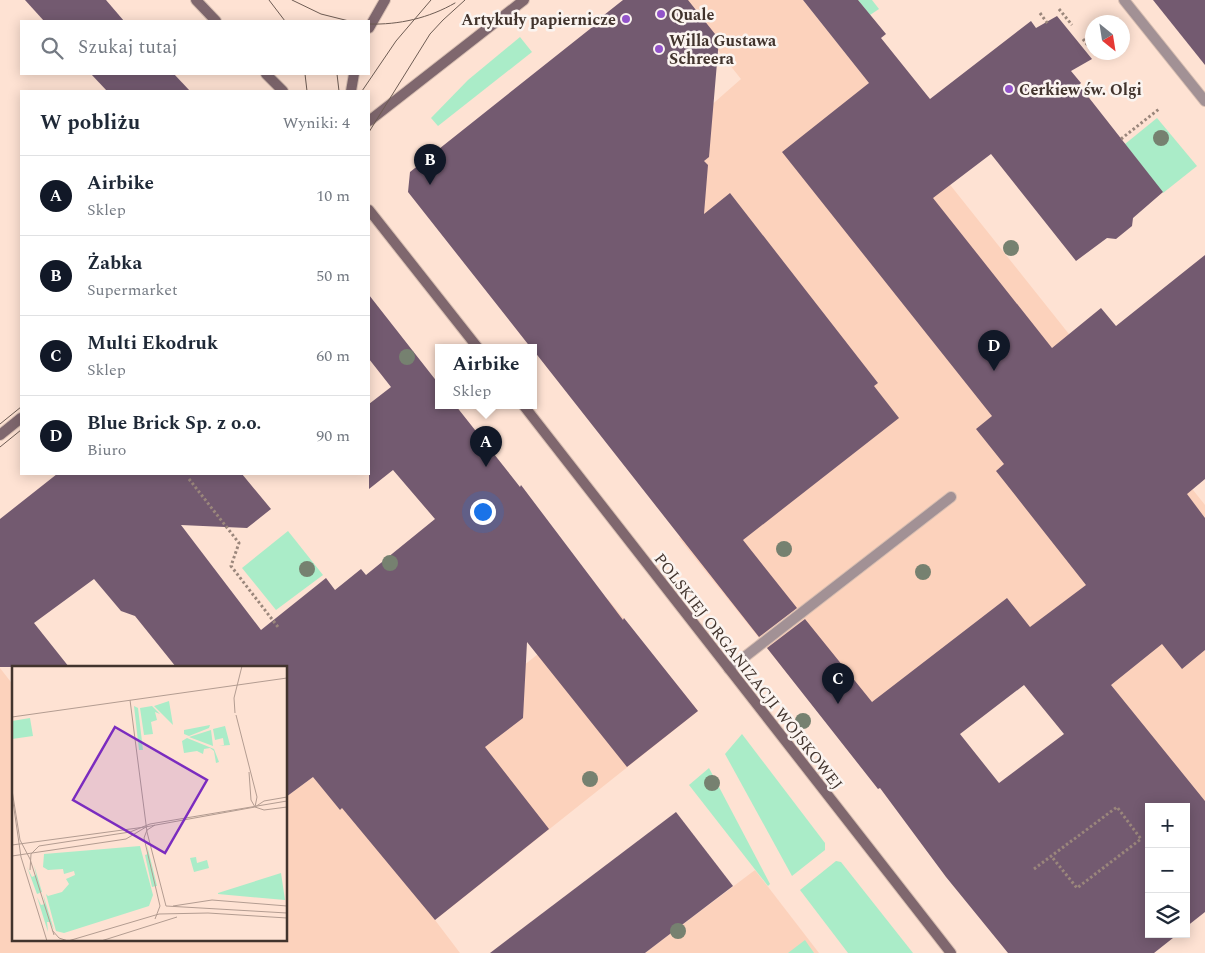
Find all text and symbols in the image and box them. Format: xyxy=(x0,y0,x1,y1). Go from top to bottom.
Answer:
place label: Quale xyxy=(671,3,714,27)
place label: Artykuły papiernicze xyxy=(461,8,616,32)
marker: Quale xyxy=(655,8,667,20)
marker: Artykuły papiernicze xyxy=(620,13,632,25)
north arrow xyxy=(1085,15,1130,60)
search box xyxy=(20,20,370,75)
place label: Willa Gustawa Schreera xyxy=(669,29,777,71)
text: Szukaj tutaj xyxy=(78,33,178,62)
icon: search xyxy=(38,34,66,62)
marker: Willa Gustawa Schreera xyxy=(653,43,665,55)
place label: Cerkiew św. Olgi xyxy=(1019,78,1142,102)
marker: Cerkiew św. Olgi xyxy=(1003,83,1015,95)
text: W pobliżu xyxy=(40,107,140,139)
text: Wyniki: 4 xyxy=(283,111,350,135)
pin: B xyxy=(414,144,446,185)
text: Airbike xyxy=(87,169,154,198)
text: A xyxy=(50,184,62,208)
text: 10 m xyxy=(316,184,350,208)
text: Sklep xyxy=(87,198,126,222)
text: Żabka xyxy=(87,249,142,278)
text: B xyxy=(50,264,62,288)
text: 50 m xyxy=(316,264,350,288)
text: Supermarket xyxy=(87,278,178,302)
text: Multi Ekodruk xyxy=(87,329,218,358)
pin: D xyxy=(978,330,1010,371)
text: C xyxy=(50,344,62,368)
text: 60 m xyxy=(316,344,350,368)
popup xyxy=(435,344,537,409)
text: Airbike xyxy=(453,350,520,379)
text: Sklep xyxy=(87,358,126,382)
text: Sklep xyxy=(453,379,491,403)
text: Blue Brick Sp. z o.o. xyxy=(87,409,261,438)
text: D xyxy=(50,424,62,448)
text: 90 m xyxy=(316,424,350,448)
pin: A xyxy=(470,426,502,467)
text: Biuro xyxy=(87,438,127,462)
your location xyxy=(470,499,496,525)
street label: POLSKIEJ ORGANIZACJI WOJSKOWEJ xyxy=(651,549,847,793)
pin: C xyxy=(822,663,854,704)
inset map xyxy=(12,666,288,940)
map controls xyxy=(1145,803,1190,938)
button: + xyxy=(1145,803,1190,848)
button: − xyxy=(1145,848,1190,893)
button: layers xyxy=(1145,893,1190,938)

